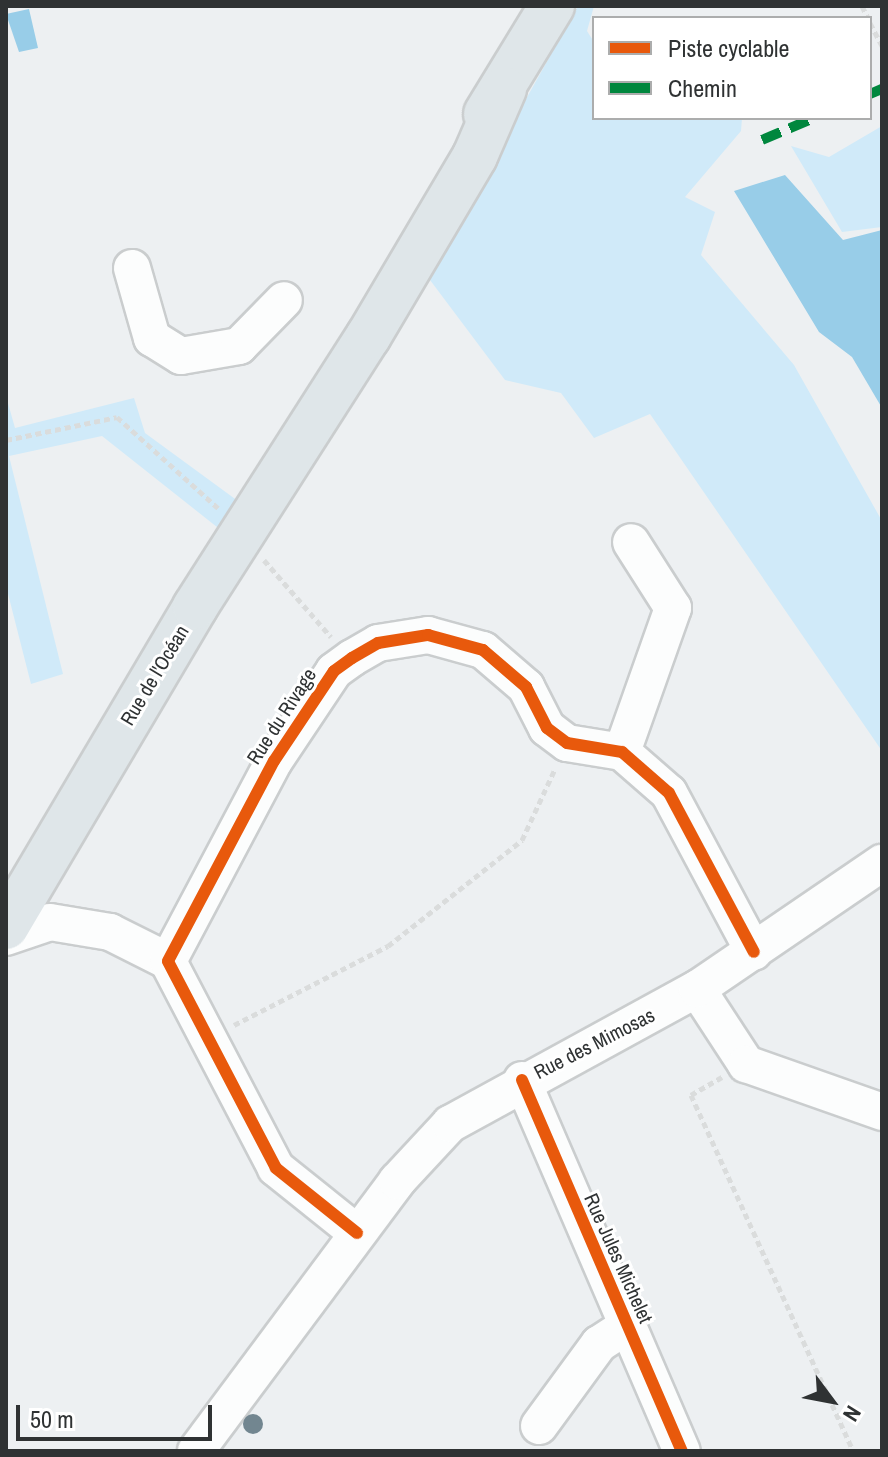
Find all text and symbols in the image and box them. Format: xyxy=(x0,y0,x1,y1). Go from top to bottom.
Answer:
legend xyxy=(592,16,872,120)
text: Piste cyclable xyxy=(668,32,789,64)
text: Chemin xyxy=(668,72,737,104)
street label: Rue de l'Océan xyxy=(115,621,193,729)
street label: Rue du Rivage xyxy=(241,664,321,768)
street label: Rue des Mimosas xyxy=(530,1002,658,1084)
street label: Rue Jules Michelet xyxy=(580,1189,658,1327)
north arrow xyxy=(792,1361,872,1441)
scale bar xyxy=(20,1389,216,1439)
text: N xyxy=(836,1400,869,1427)
text: 50 m xyxy=(30,1403,74,1435)

